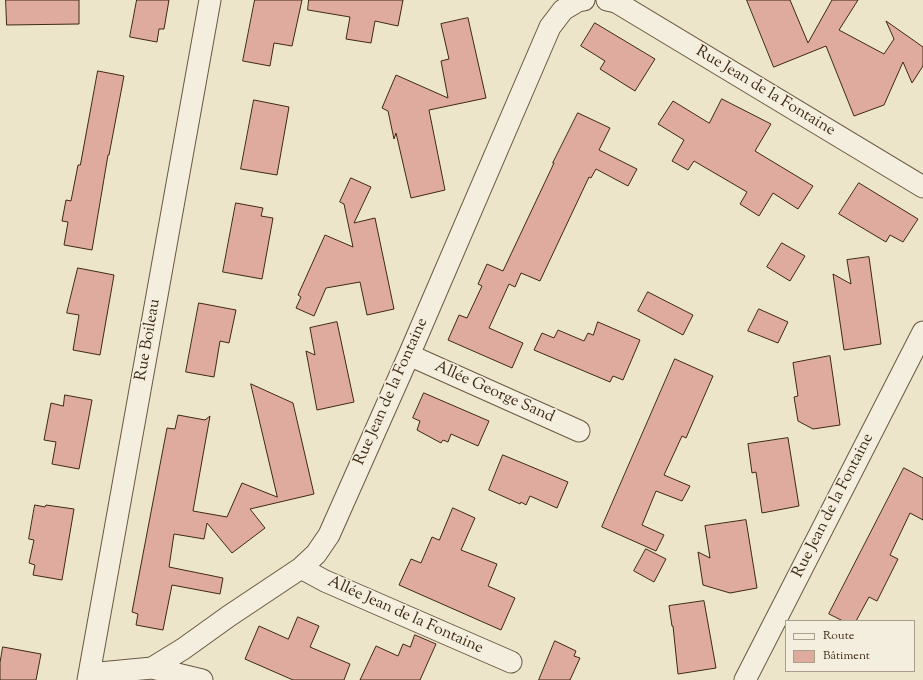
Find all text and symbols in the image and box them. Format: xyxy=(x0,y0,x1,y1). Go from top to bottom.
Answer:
street label: Rue Jean de la Fontaine xyxy=(692,43,838,141)
street label: Rue Boileau xyxy=(132,298,166,382)
street label: Rue Jean de la Fontaine xyxy=(351,315,433,469)
street label: Allée George Sand xyxy=(431,358,557,428)
street label: Rue Jean de la Fontaine xyxy=(789,431,879,581)
street label: Allée Jean de la Fontaine xyxy=(324,573,486,659)
legend xyxy=(785,620,915,672)
text: Route xyxy=(823,627,854,645)
text: Bâtiment xyxy=(823,647,870,665)

